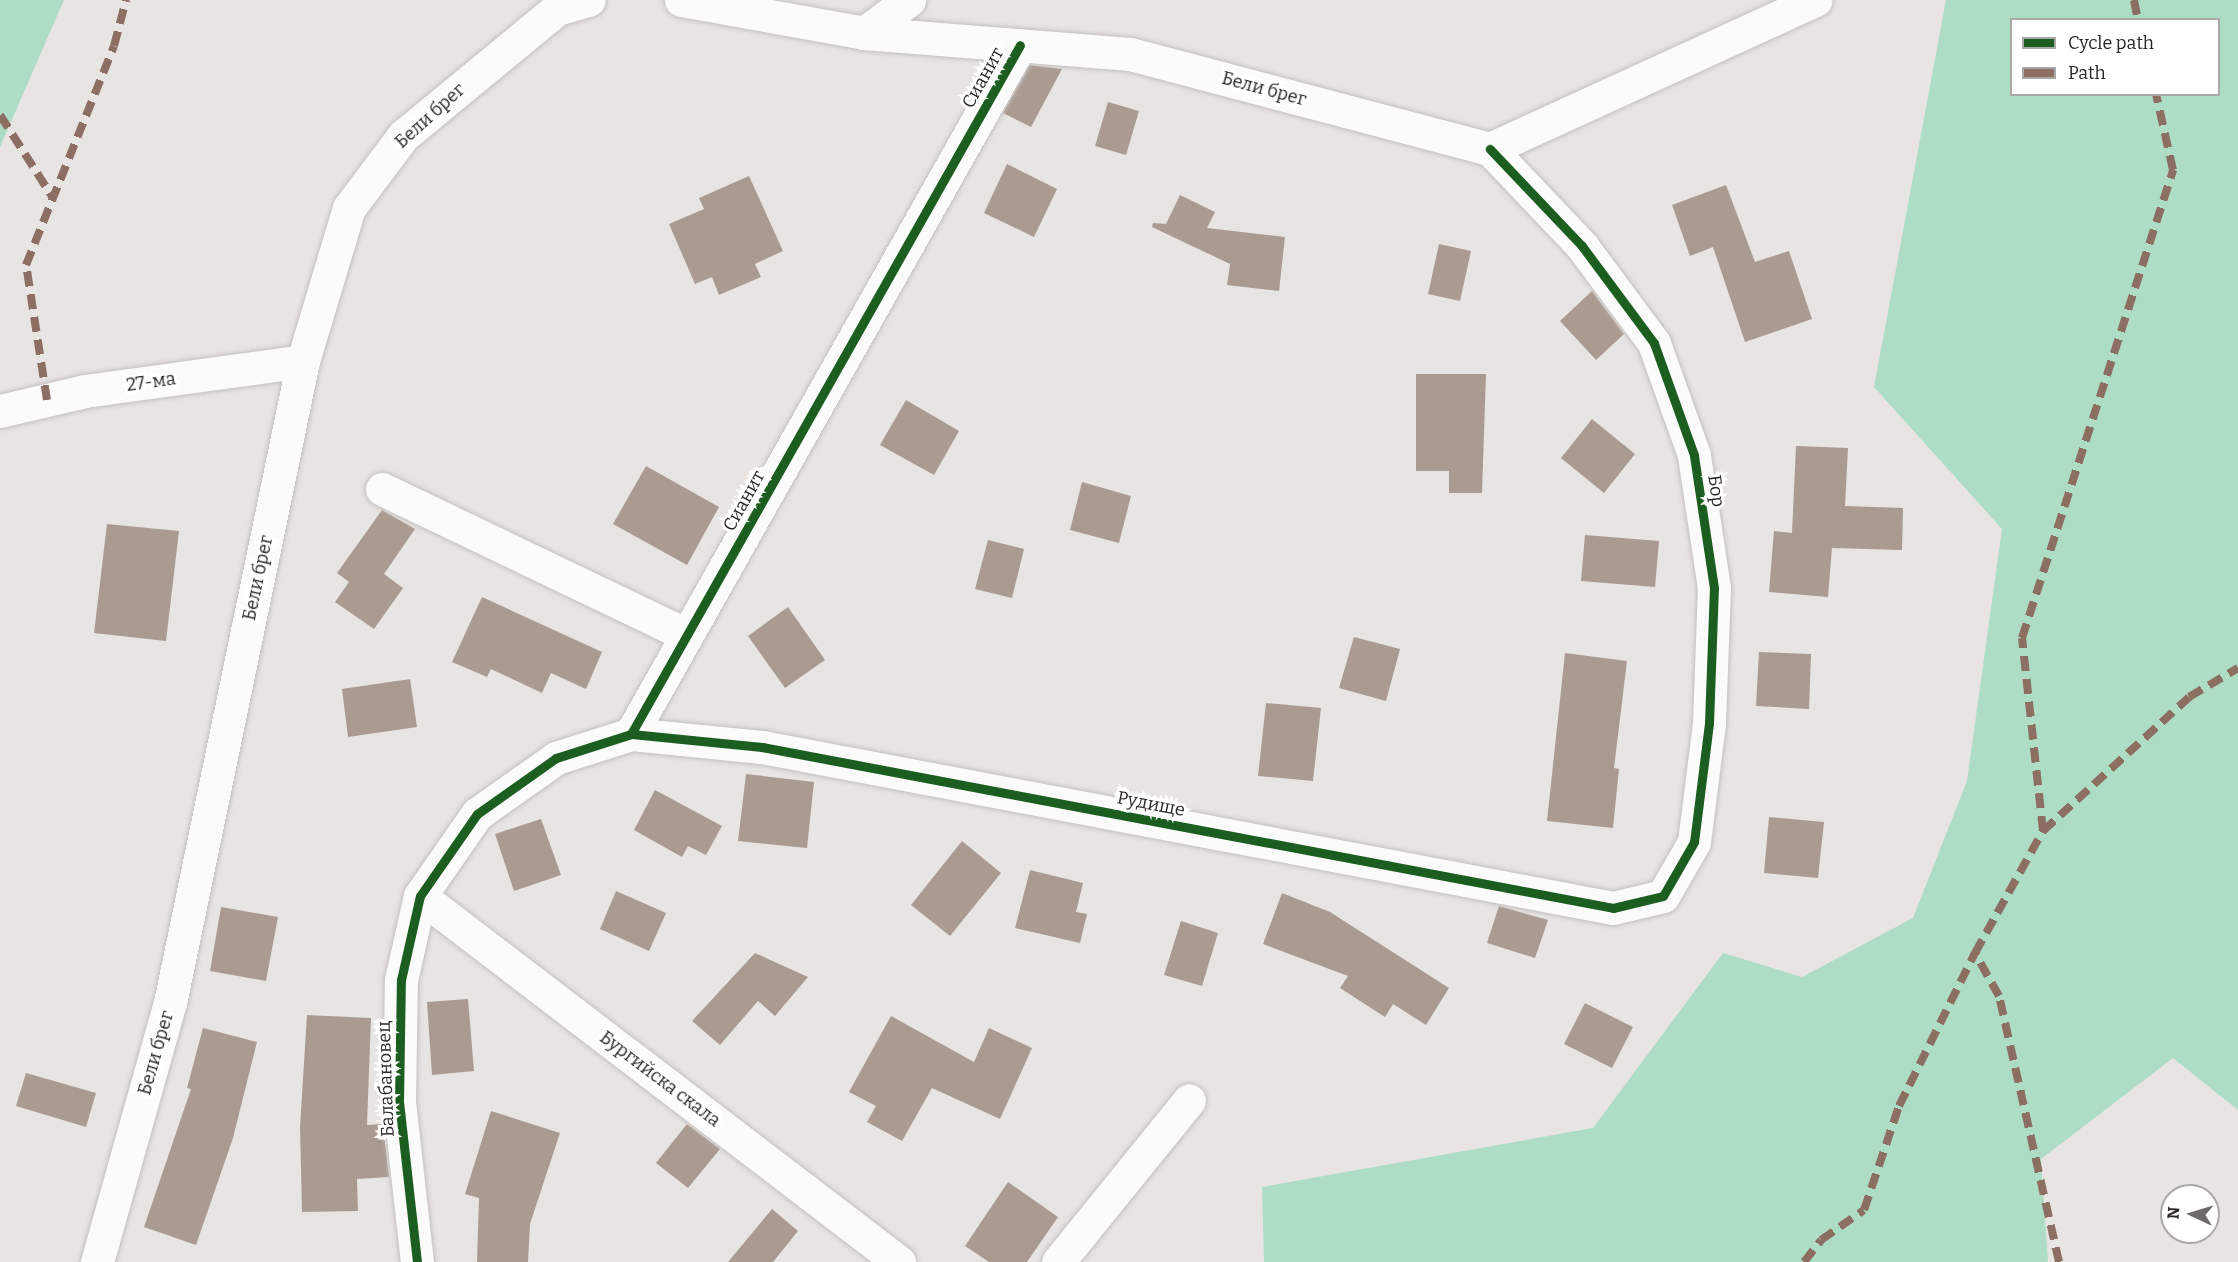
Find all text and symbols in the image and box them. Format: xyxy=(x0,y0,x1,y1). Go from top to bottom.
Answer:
legend xyxy=(2010,18,2220,96)
text: Cycle path xyxy=(2068,32,2154,54)
street label: Сианит xyxy=(958,44,1008,112)
text: Path xyxy=(2068,62,2106,84)
street label: Бели брег xyxy=(1219,67,1309,111)
street label: Бели брег xyxy=(391,79,469,153)
street label: 27-ма xyxy=(125,368,177,396)
street label: Сианит xyxy=(719,467,769,535)
street label: Бор xyxy=(1703,474,1729,508)
street label: Бели брег xyxy=(238,533,278,623)
street label: Рудище xyxy=(1115,787,1187,821)
street label: Бели брег xyxy=(134,1008,178,1098)
street label: Балабановец xyxy=(373,1021,399,1137)
street label: Бургийска скала xyxy=(595,1027,725,1131)
north arrow xyxy=(2160,1184,2220,1244)
text: N xyxy=(2164,1206,2183,1220)

